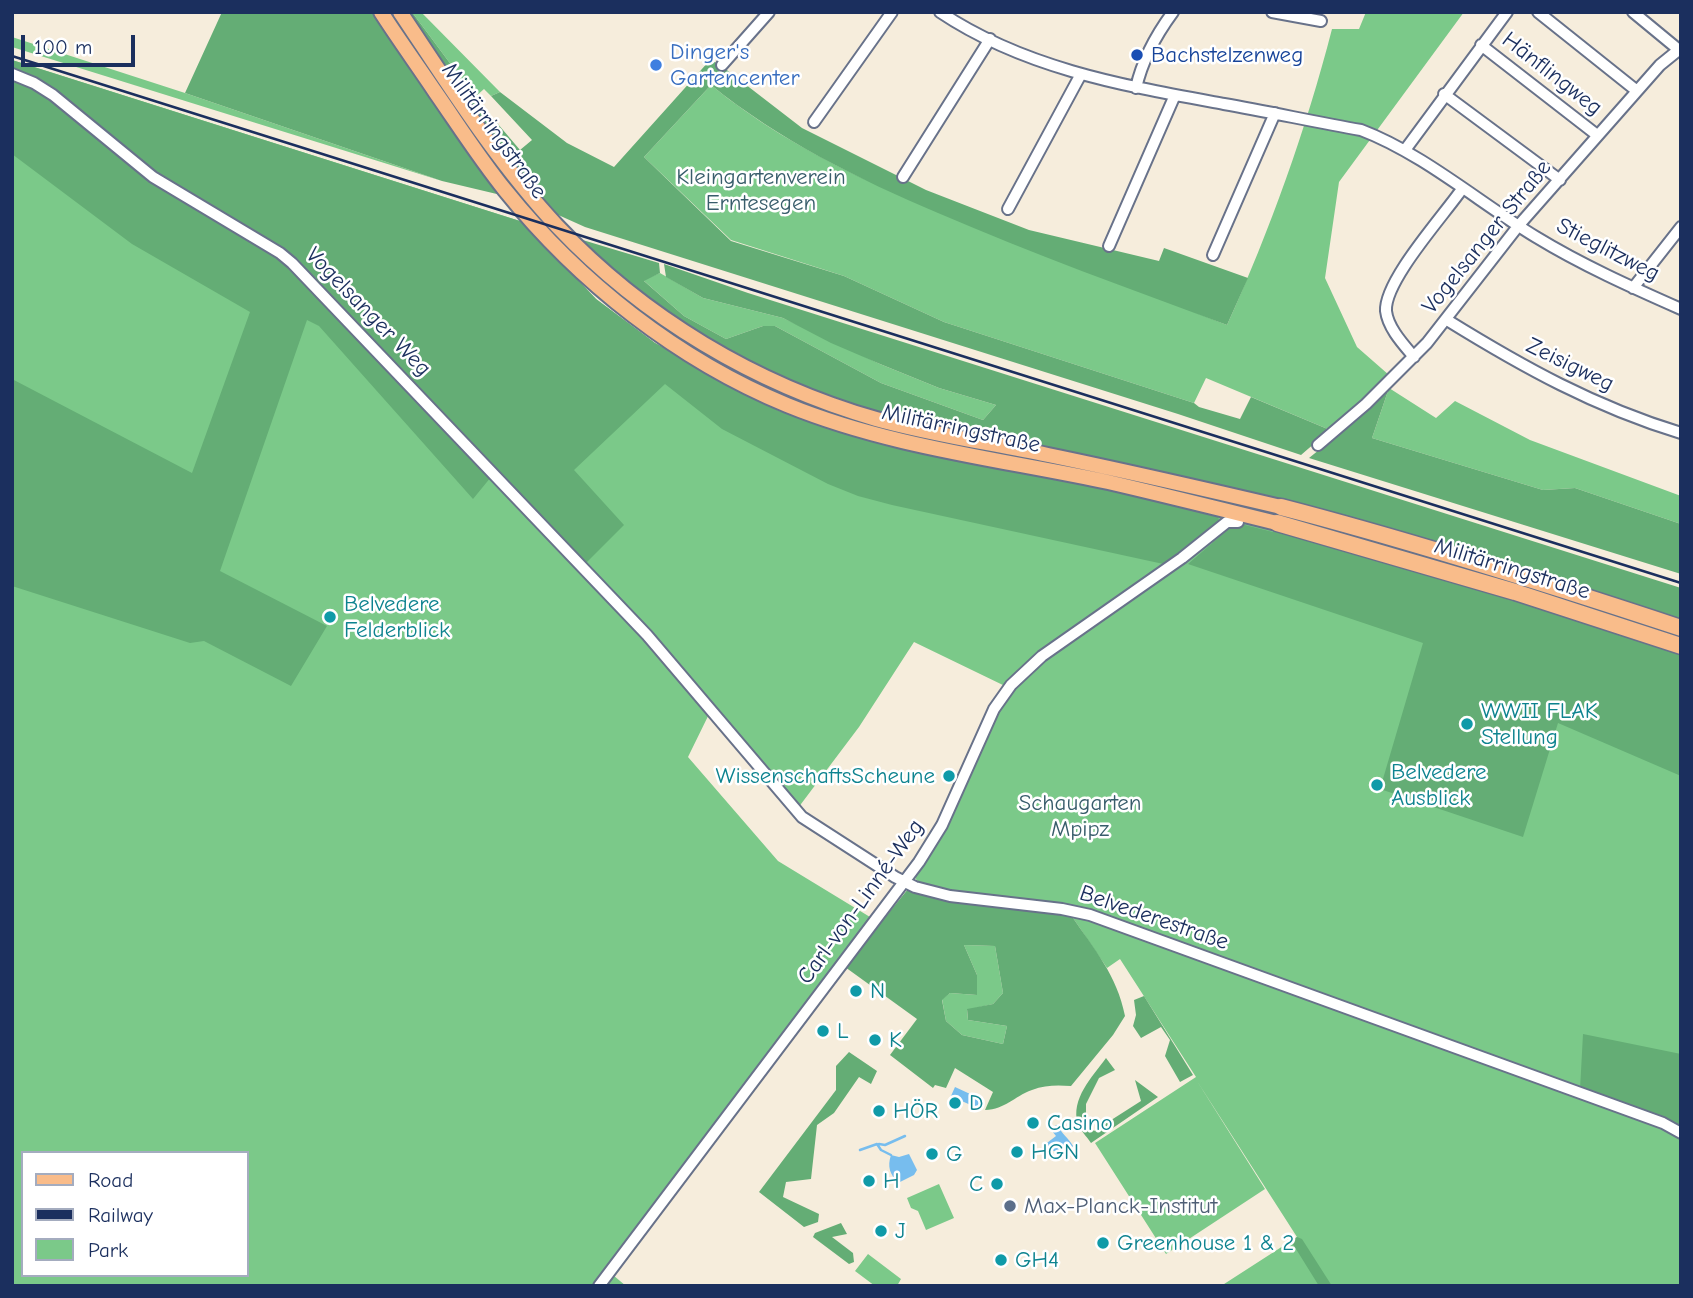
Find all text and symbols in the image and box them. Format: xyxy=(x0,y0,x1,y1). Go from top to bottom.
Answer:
scale bar xyxy=(24,21,138,65)
street label: Hänflingweg xyxy=(1496,26,1608,122)
text: 100 m xyxy=(34,35,92,59)
place label: Dinger's Gartencenter xyxy=(670,38,800,92)
place label: Bachstelzenweg xyxy=(1151,41,1303,69)
marker: Bachstelzenweg xyxy=(1129,47,1145,63)
marker: Dinger's Gartencenter xyxy=(648,57,664,73)
street label: Militärringstraße xyxy=(435,58,553,204)
street label: Vogelsanger Straße xyxy=(1417,155,1557,319)
park label: Kleingartenverein Erntesegen xyxy=(676,163,846,217)
street label: Stieglitzweg xyxy=(1552,212,1664,288)
street label: Vogelsanger Weg xyxy=(300,242,436,382)
street label: Zeisigweg xyxy=(1522,332,1618,398)
street label: Militärringstraße xyxy=(879,399,1043,459)
street label: Militärringstraße xyxy=(1431,532,1593,606)
place label: Belvedere Felderblick xyxy=(344,590,450,644)
marker: Belvedere Felderblick xyxy=(322,609,338,625)
place label: WWII FLAK Stellung xyxy=(1481,697,1598,751)
marker: WWII FLAK Stellung xyxy=(1459,716,1475,732)
place label: Belvedere Ausblick xyxy=(1391,758,1486,812)
place label: WissenschaftsScheune xyxy=(716,762,935,790)
marker: WissenschaftsScheune xyxy=(941,768,957,784)
marker: Belvedere Ausblick xyxy=(1369,777,1385,793)
park label: Schaugarten Mpipz xyxy=(1018,789,1142,843)
street label: Carl-von-Linné-Weg xyxy=(792,814,930,990)
street label: Belvederestraße xyxy=(1076,880,1232,956)
place label: N xyxy=(870,977,885,1005)
marker: N xyxy=(848,983,864,999)
place label: L xyxy=(837,1017,848,1045)
marker: L xyxy=(815,1023,831,1039)
place label: K xyxy=(889,1026,902,1054)
marker: K xyxy=(867,1032,883,1048)
place label: D xyxy=(969,1089,983,1117)
marker: D xyxy=(947,1095,963,1111)
place label: HÖR xyxy=(893,1097,938,1125)
marker: HÖR xyxy=(871,1103,887,1119)
place label: Casino xyxy=(1047,1109,1113,1137)
marker: Casino xyxy=(1025,1115,1041,1131)
place label: HGN xyxy=(1031,1138,1079,1166)
place label: G xyxy=(946,1140,962,1168)
marker: HGN xyxy=(1009,1144,1025,1160)
marker: G xyxy=(924,1146,940,1162)
legend xyxy=(21,1151,248,1277)
place label: H xyxy=(883,1167,900,1195)
text: Road xyxy=(88,1168,133,1192)
place label: C xyxy=(969,1170,983,1198)
marker: H xyxy=(861,1173,877,1189)
marker: C xyxy=(989,1176,1005,1192)
place label: Max-Planck-Institut xyxy=(1024,1192,1217,1220)
marker: Max-Planck-Institut xyxy=(1002,1198,1018,1214)
text: Railway xyxy=(88,1203,153,1227)
place label: J xyxy=(895,1217,906,1245)
marker: J xyxy=(873,1223,889,1239)
place label: Greenhouse 1 & 2 xyxy=(1117,1229,1294,1257)
marker: Greenhouse 1 & 2 xyxy=(1095,1235,1111,1251)
text: Park xyxy=(88,1238,128,1262)
place label: GH4 xyxy=(1015,1246,1059,1274)
marker: GH4 xyxy=(993,1252,1009,1268)

